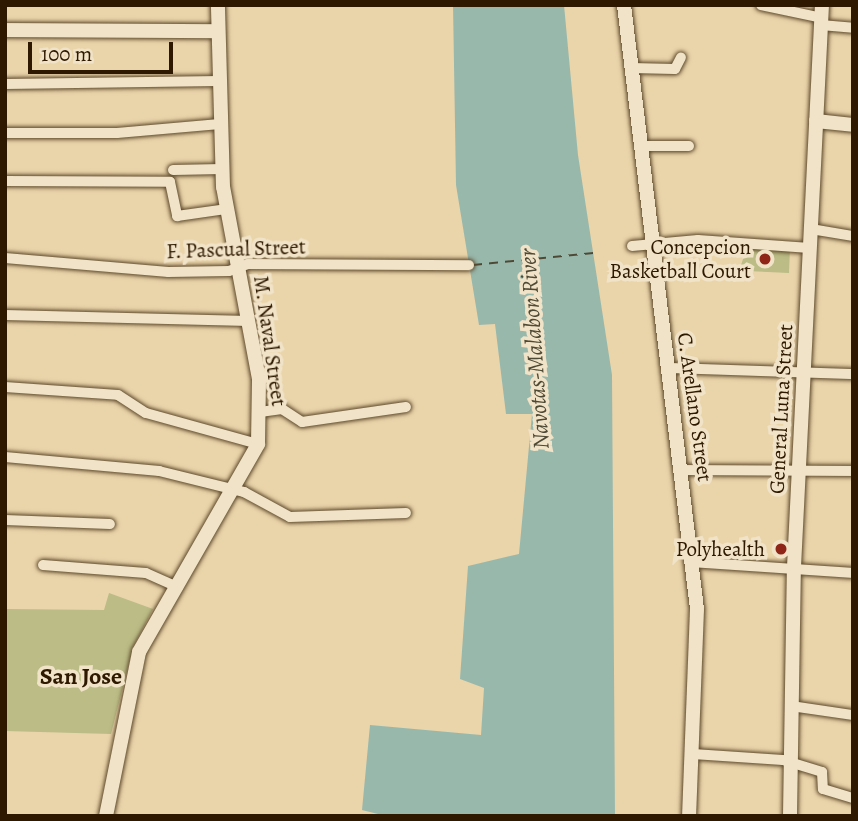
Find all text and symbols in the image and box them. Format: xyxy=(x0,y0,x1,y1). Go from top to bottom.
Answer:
scale bar xyxy=(32,28,177,72)
text: 100 m xyxy=(41,40,92,68)
street label: F. Pascual Street xyxy=(166,234,306,264)
place label: Concepcion Basketball Court xyxy=(610,234,751,284)
water label: Navotas-Malabon River xyxy=(514,248,556,450)
marker: Concepcion Basketball Court xyxy=(757,251,773,267)
street label: M. Naval Street xyxy=(248,274,292,408)
street label: General Luna Street xyxy=(764,324,798,494)
street label: C. Arellano Street xyxy=(672,331,718,483)
place label: Polyhealth xyxy=(676,536,765,562)
marker: Polyhealth xyxy=(771,539,791,559)
district label: San Jose xyxy=(40,663,122,691)

